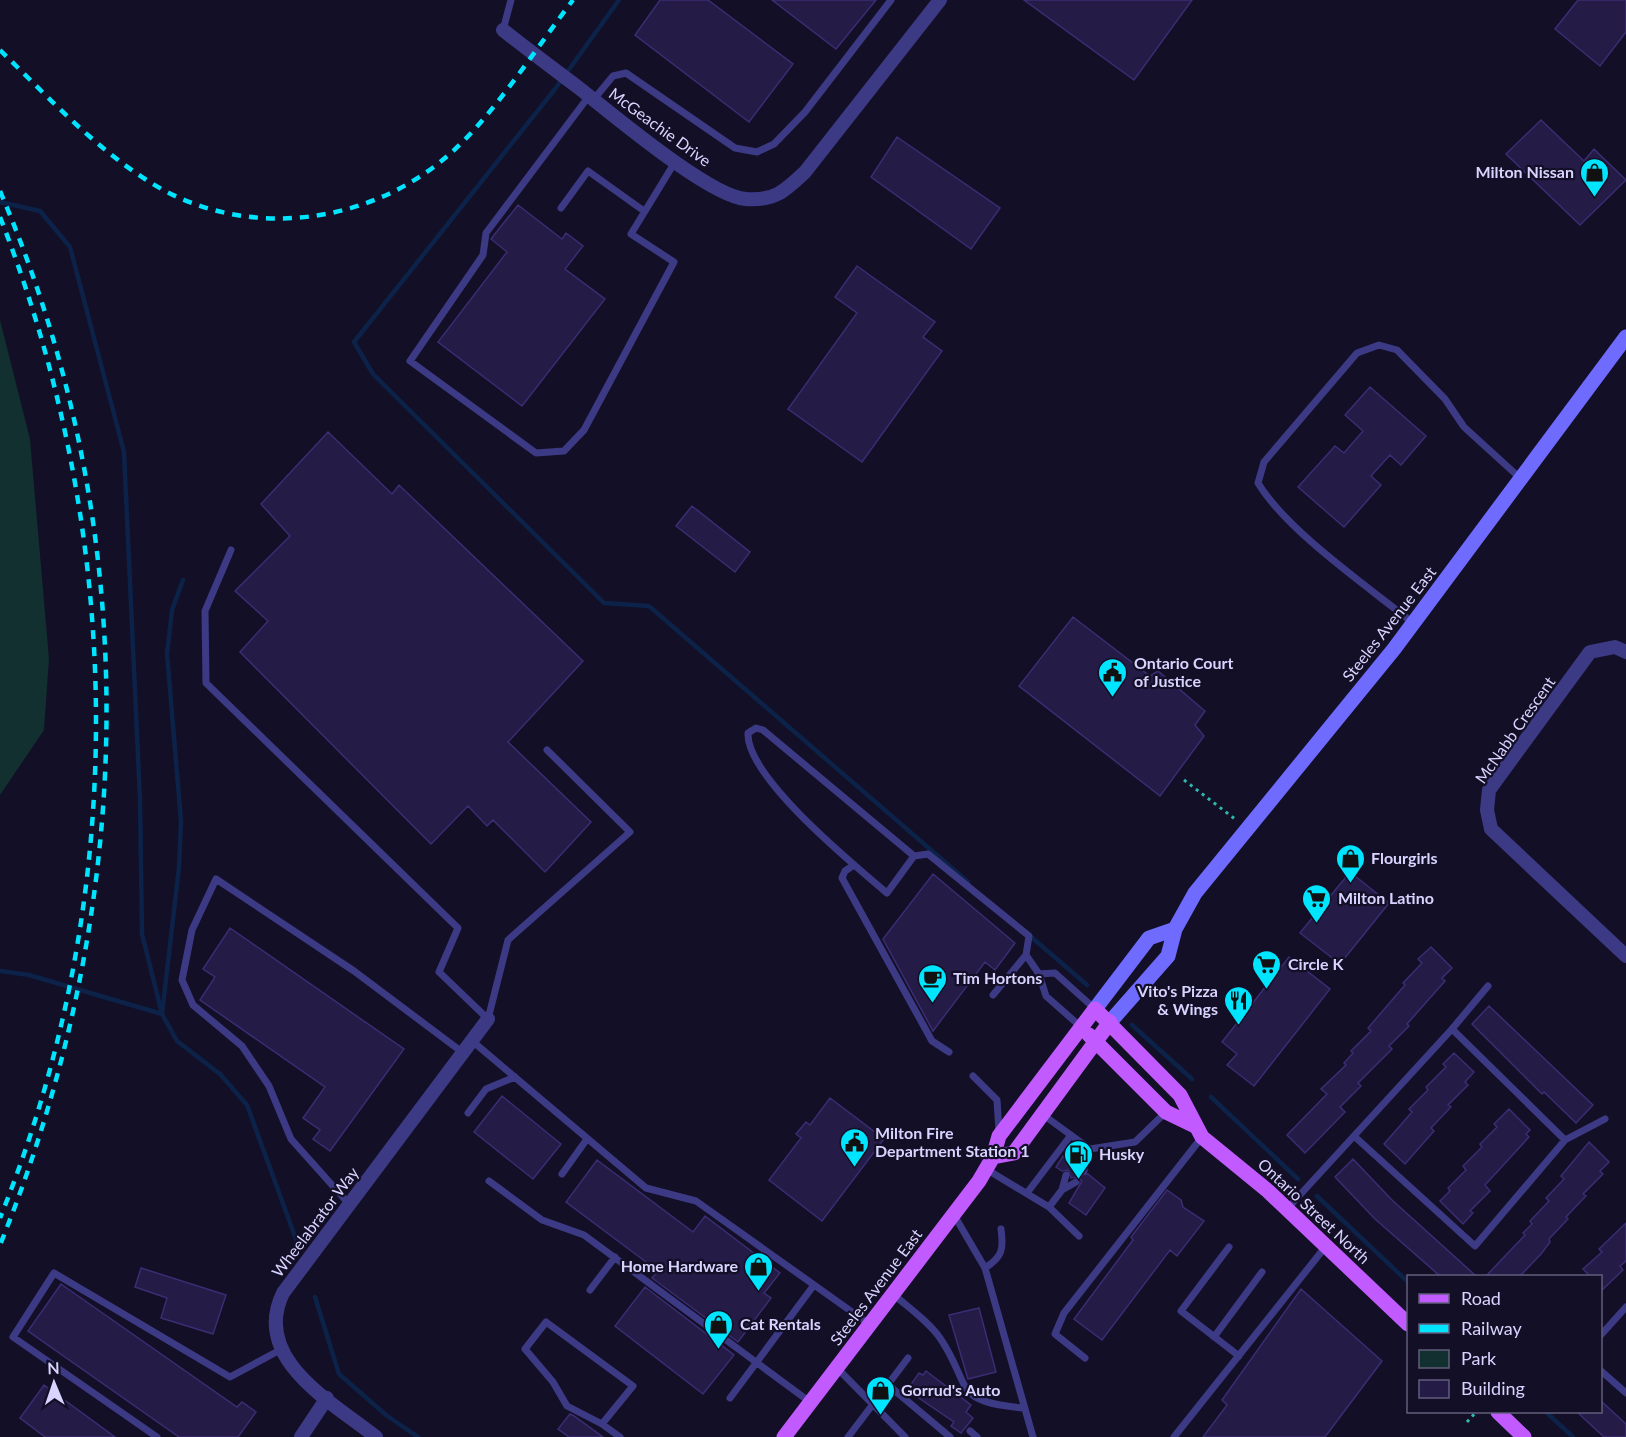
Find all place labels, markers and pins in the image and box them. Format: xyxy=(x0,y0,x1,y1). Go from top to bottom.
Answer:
shop icon: Milton Nissan xyxy=(1579,156,1611,198)
place label: Milton Nissan xyxy=(1475,162,1574,181)
place label: Ontario Court of Justice xyxy=(1134,653,1233,690)
public building icon: Ontario Court of Justice xyxy=(1097,656,1129,698)
shop icon: Flourgirls xyxy=(1334,842,1366,884)
place label: Flourgirls xyxy=(1371,848,1438,867)
supermarket icon: Milton Latino xyxy=(1301,882,1333,924)
place label: Milton Latino xyxy=(1338,888,1434,907)
supermarket icon: Circle K xyxy=(1251,948,1283,990)
place label: Circle K xyxy=(1288,954,1345,973)
cafe icon: Tim Hortons xyxy=(916,962,948,1004)
place label: Tim Hortons xyxy=(953,968,1042,987)
place label: Vito's Pizza & Wings xyxy=(1136,981,1218,1018)
restaurant icon: Vito's Pizza & Wings xyxy=(1223,984,1255,1026)
place label: Milton Fire Department Station 1 xyxy=(875,1123,1030,1160)
public building icon: Milton Fire Department Station 1 xyxy=(838,1126,870,1168)
fuel station icon: Husky xyxy=(1062,1138,1094,1180)
place label: Husky xyxy=(1099,1144,1145,1163)
shop icon: Home Hardware xyxy=(743,1250,775,1292)
place label: Home Hardware xyxy=(621,1256,738,1275)
shop icon: Cat Rentals xyxy=(703,1308,735,1350)
place label: Cat Rentals xyxy=(740,1314,821,1333)
shop icon: Gorrud's Auto xyxy=(864,1374,896,1416)
place label: Gorrud's Auto xyxy=(901,1380,1000,1399)

